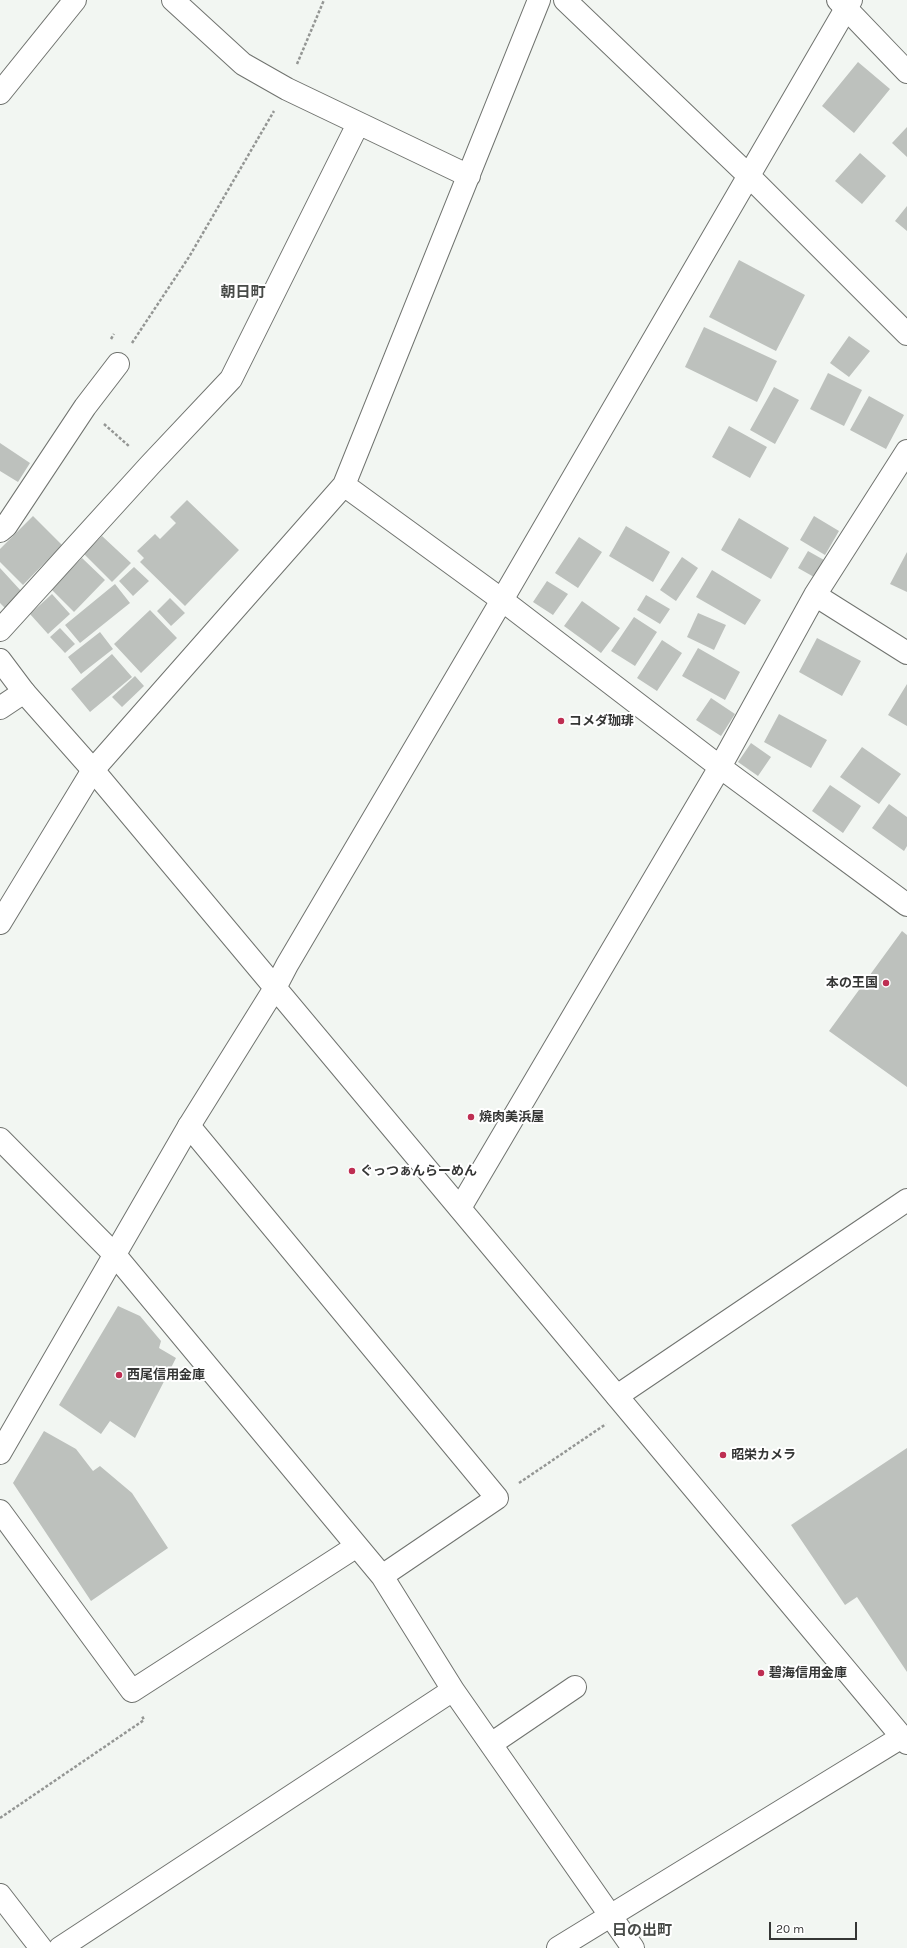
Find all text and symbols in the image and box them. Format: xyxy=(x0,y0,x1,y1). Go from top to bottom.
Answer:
district label: 朝日町 xyxy=(221,284,265,302)
place label: コメダ珈琲 xyxy=(569,713,634,729)
marker: コメダ珈琲 xyxy=(556,716,566,726)
place label: 本の王国 xyxy=(826,975,878,991)
marker: 本の王国 xyxy=(881,978,891,988)
place label: 焼肉美浜屋 xyxy=(479,1109,544,1125)
marker: 焼肉美浜屋 xyxy=(466,1112,476,1122)
place label: ぐっつぁんらーめん xyxy=(360,1163,477,1179)
marker: ぐっつぁんらーめん xyxy=(347,1166,357,1176)
place label: 西尾信用金庫 xyxy=(127,1367,205,1383)
marker: 西尾信用金庫 xyxy=(114,1370,124,1380)
place label: 昭栄カメラ xyxy=(731,1447,796,1463)
marker: 昭栄カメラ xyxy=(718,1450,728,1460)
place label: 碧海信用金庫 xyxy=(769,1665,847,1681)
marker: 碧海信用金庫 xyxy=(756,1668,766,1678)
scale bar xyxy=(771,1914,859,1940)
district label: 日の出町 xyxy=(612,1922,672,1940)
text: 20 m xyxy=(776,1922,804,1936)

